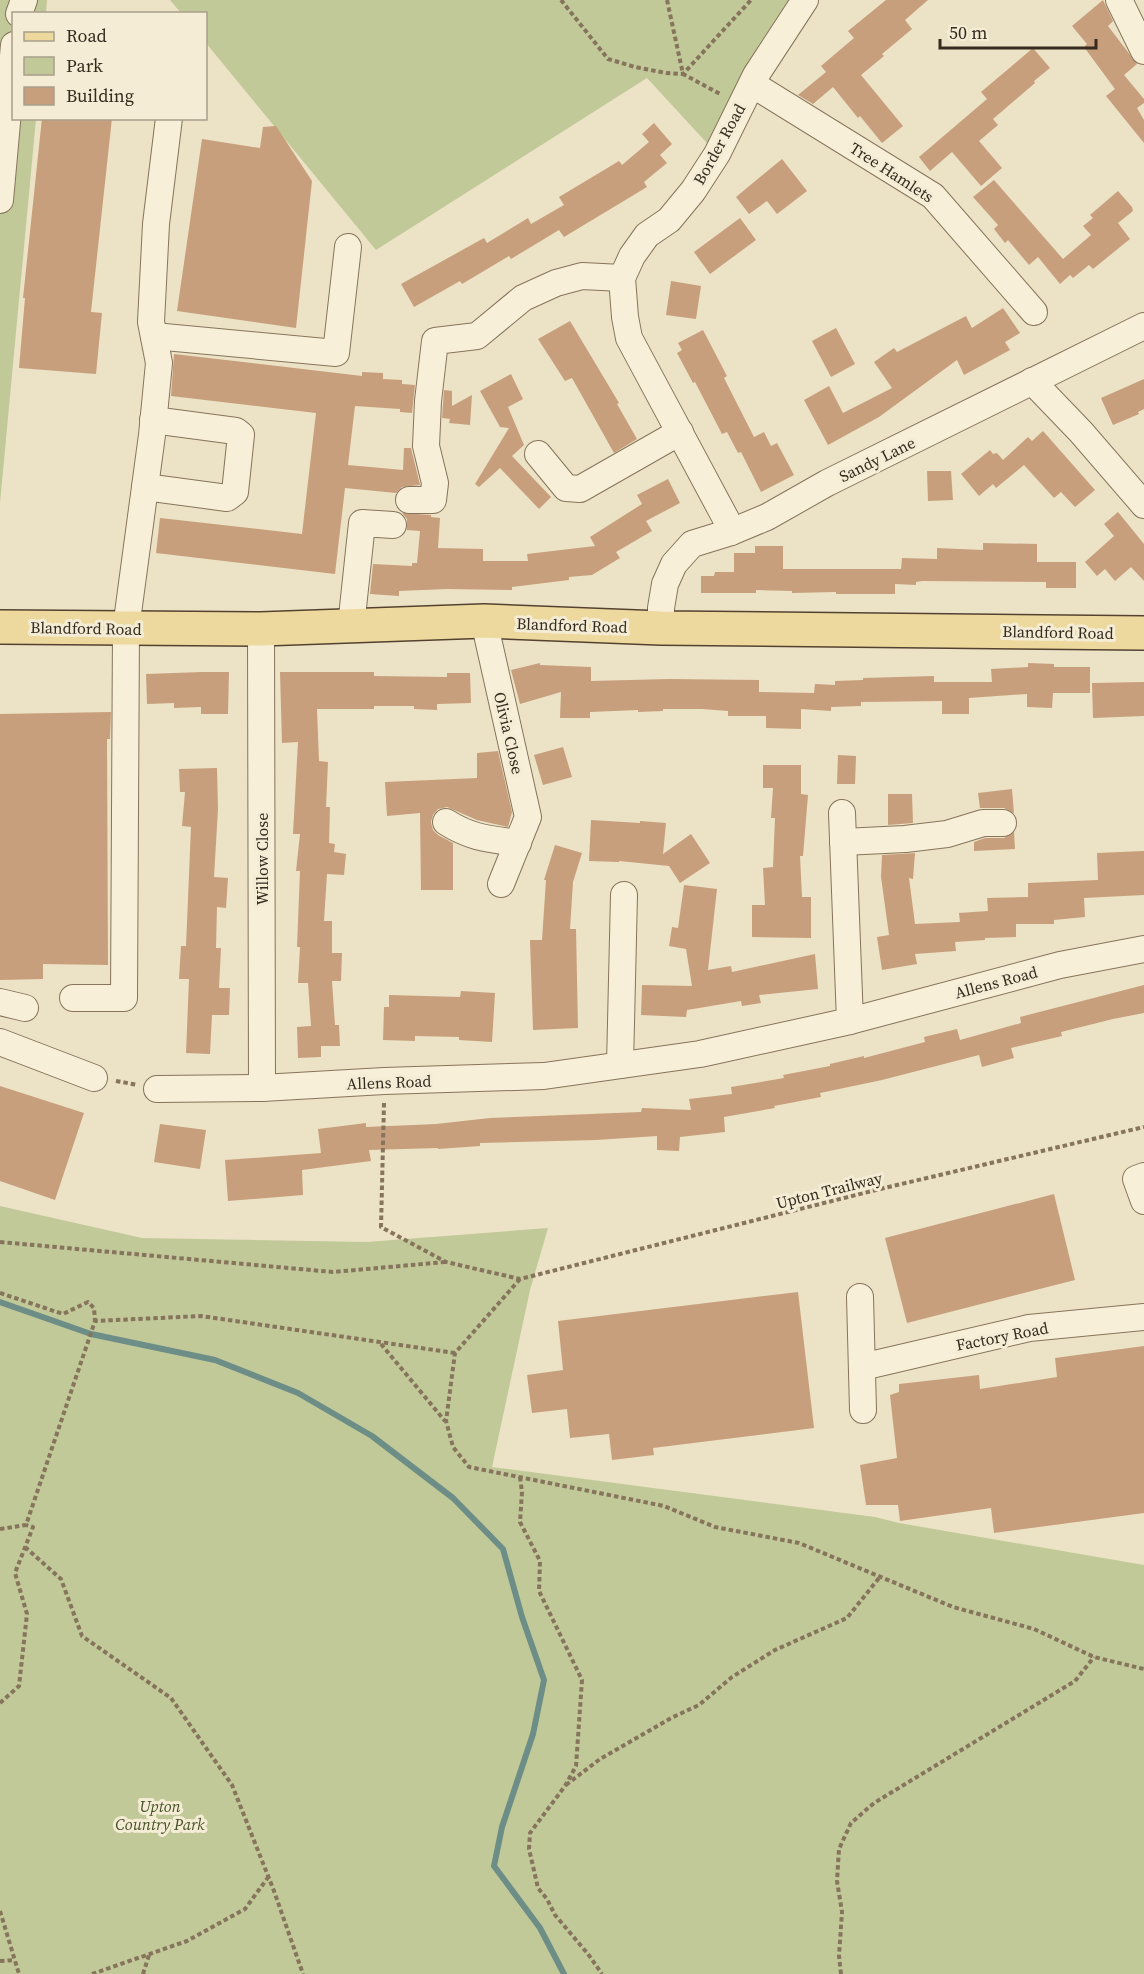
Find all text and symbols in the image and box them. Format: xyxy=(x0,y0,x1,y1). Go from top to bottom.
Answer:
legend xyxy=(12,12,207,120)
scale bar xyxy=(940,12,1096,50)
text: 50 m xyxy=(949,20,987,45)
text: Road xyxy=(66,23,107,48)
text: Park xyxy=(66,53,103,78)
text: Building xyxy=(66,83,134,108)
street label: Border Road xyxy=(688,100,750,188)
street label: Tree Hamlets xyxy=(846,137,938,207)
street label: Sandy Lane xyxy=(835,431,919,487)
street label: Blandford Road xyxy=(516,612,628,638)
street label: Blandford Road xyxy=(30,616,142,640)
street label: Blandford Road xyxy=(1002,620,1114,644)
street label: Olivia Close xyxy=(489,690,529,776)
street label: Willow Close xyxy=(251,813,273,905)
street label: Allens Road xyxy=(952,960,1040,1004)
street label: Allens Road xyxy=(346,1070,432,1094)
street label: Upton Trailway xyxy=(774,1166,885,1214)
street label: Factory Road xyxy=(954,1316,1050,1356)
park label: Upton Country Park xyxy=(115,1795,205,1835)

